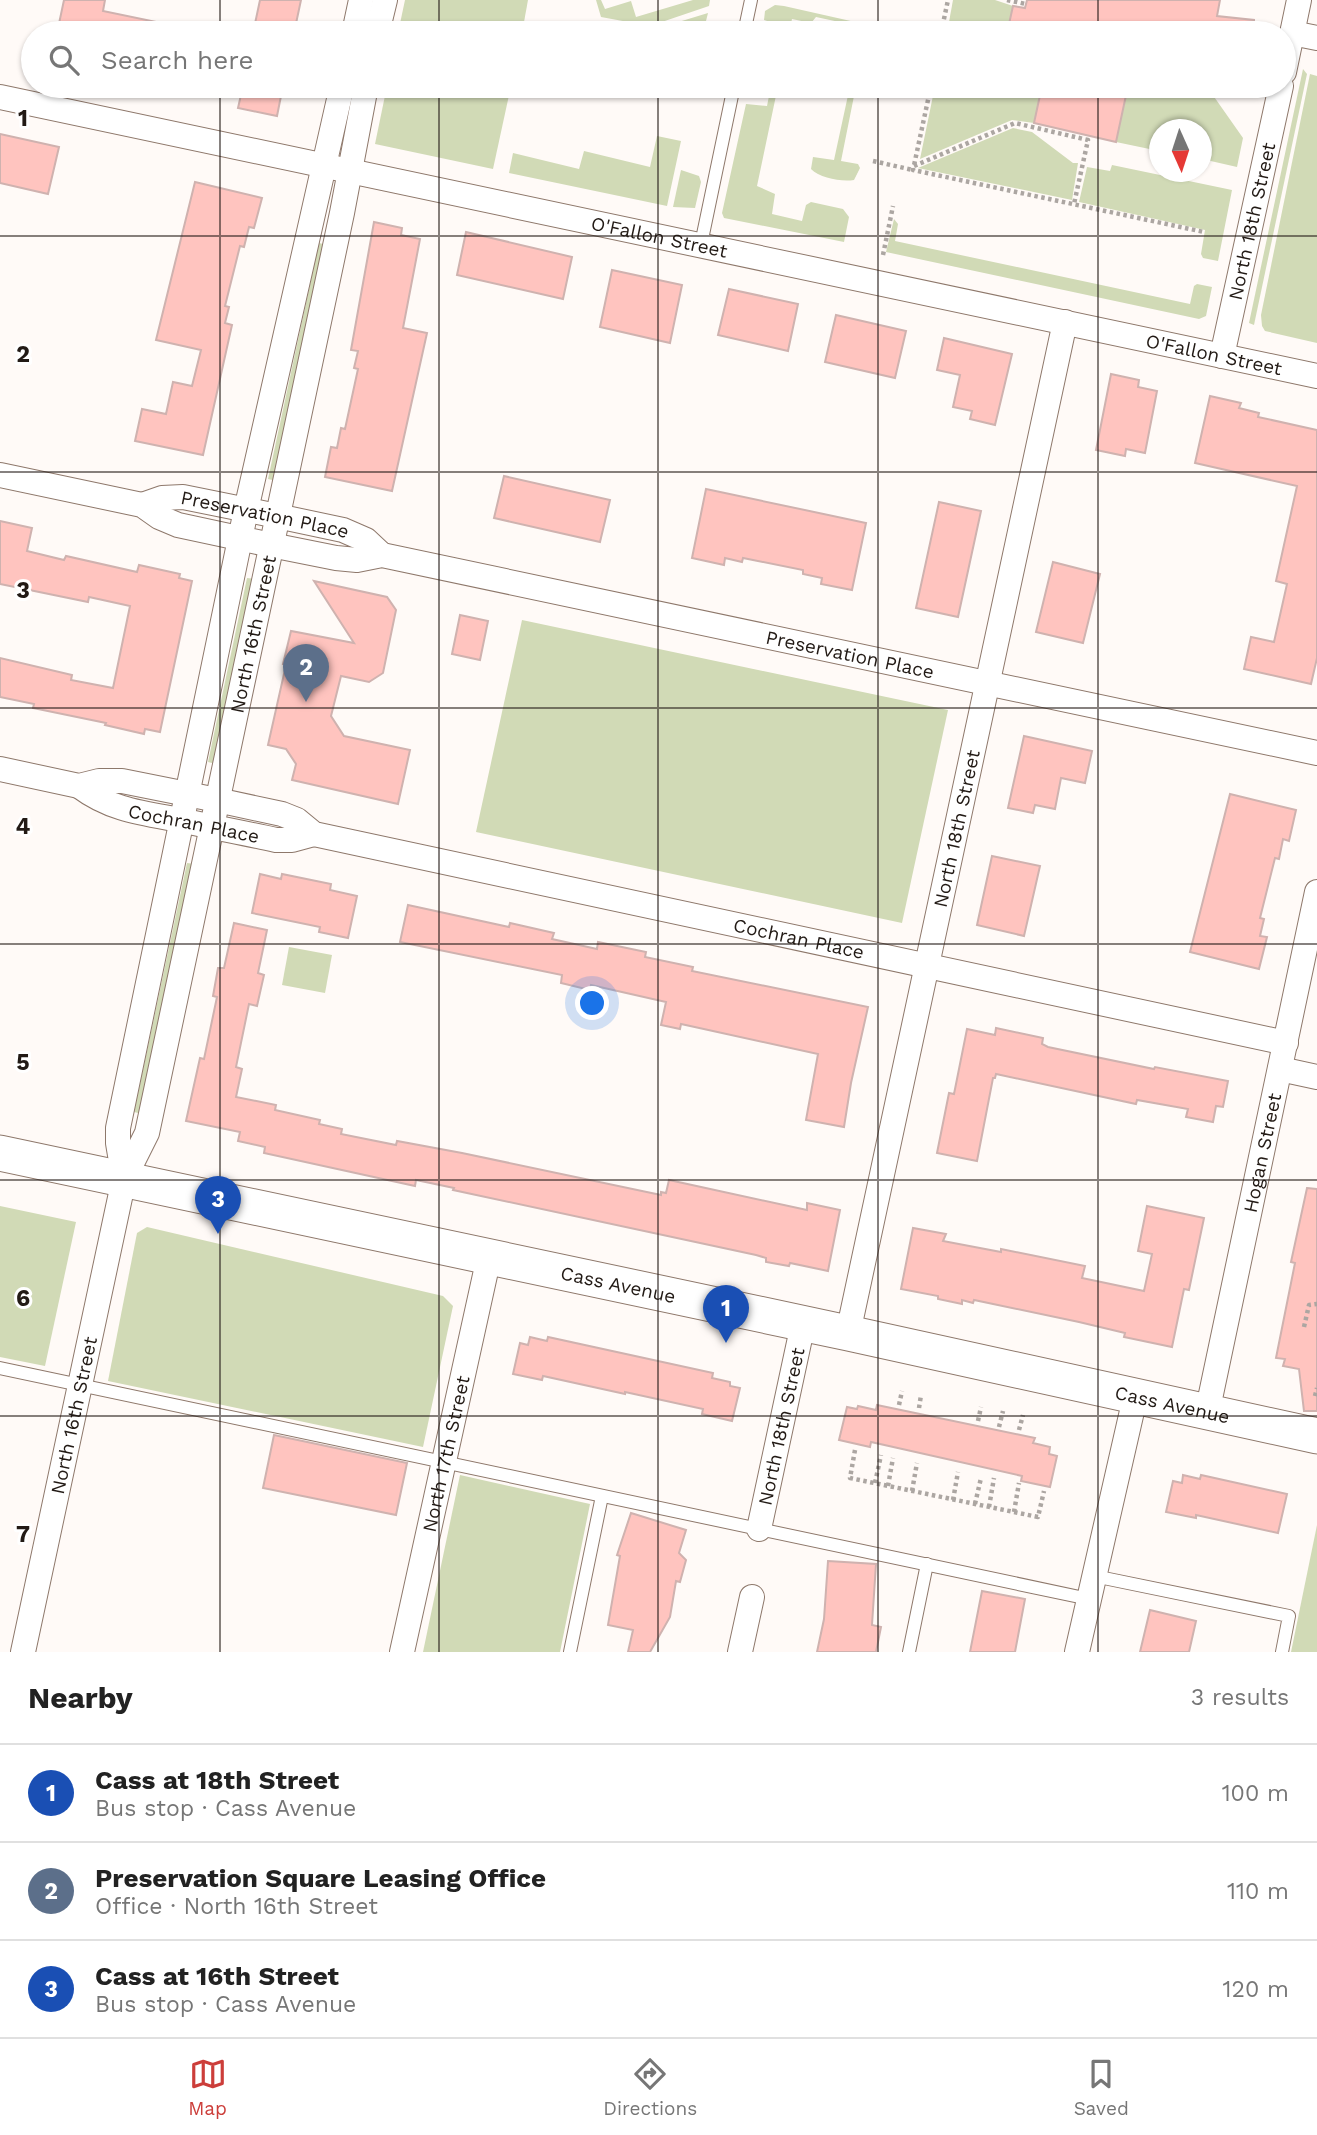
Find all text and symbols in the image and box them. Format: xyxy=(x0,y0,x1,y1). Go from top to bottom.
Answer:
search box xyxy=(21,21,1296,98)
icon: search xyxy=(45,41,83,79)
text: Search here xyxy=(101,45,253,75)
text: 1 xyxy=(18,105,28,132)
north arrow xyxy=(1149,119,1212,182)
street label: North 18th Street xyxy=(1223,140,1280,302)
street label: O'Fallon Street xyxy=(589,211,730,262)
street label: O'Fallon Street xyxy=(1144,329,1284,380)
text: 2 xyxy=(16,341,30,368)
street label: Preservation Place xyxy=(179,485,353,543)
street label: North 16th Street xyxy=(225,553,281,715)
text: 3 xyxy=(16,577,30,604)
street label: Preservation Place xyxy=(764,625,936,683)
pin: 2 xyxy=(283,644,329,702)
street label: North 18th Street xyxy=(928,747,984,910)
street label: Cochran Place xyxy=(126,799,261,848)
text: 4 xyxy=(16,813,31,840)
street label: Cochran Place xyxy=(731,913,866,964)
your location xyxy=(575,986,609,1020)
text: 5 xyxy=(16,1049,30,1076)
street label: Hogan Street xyxy=(1238,1091,1286,1215)
pin: 3 xyxy=(195,1176,241,1234)
street label: Cass Avenue xyxy=(559,1261,678,1308)
text: 6 xyxy=(16,1285,30,1312)
pin: 1 xyxy=(703,1285,749,1343)
street label: North 16th Street xyxy=(46,1334,102,1496)
street label: North 18th Street xyxy=(753,1345,809,1507)
street label: North 17th Street xyxy=(417,1373,474,1534)
street label: Cass Avenue xyxy=(1113,1380,1232,1428)
text: 7 xyxy=(16,1521,30,1548)
text: Nearby xyxy=(28,1680,133,1715)
text: 3 results xyxy=(1191,1684,1289,1711)
text: Cass at 18th Street xyxy=(95,1765,339,1795)
text: 1 xyxy=(46,1780,56,1807)
text: 100 m xyxy=(1222,1780,1289,1807)
text: Bus stop · Cass Avenue xyxy=(95,1795,356,1822)
text: Preservation Square Leasing Office xyxy=(95,1863,546,1893)
text: 2 xyxy=(44,1878,58,1905)
text: 110 m xyxy=(1227,1878,1289,1905)
text: Office · North 16th Street xyxy=(95,1893,378,1920)
text: Cass at 16th Street xyxy=(95,1961,339,1991)
text: 3 xyxy=(44,1976,58,2003)
text: 120 m xyxy=(1223,1976,1289,2003)
text: Bus stop · Cass Avenue xyxy=(95,1991,356,2018)
tab: Map xyxy=(188,2055,227,2120)
tab: Directions xyxy=(603,2055,697,2120)
tab: Saved xyxy=(1074,2055,1129,2120)

